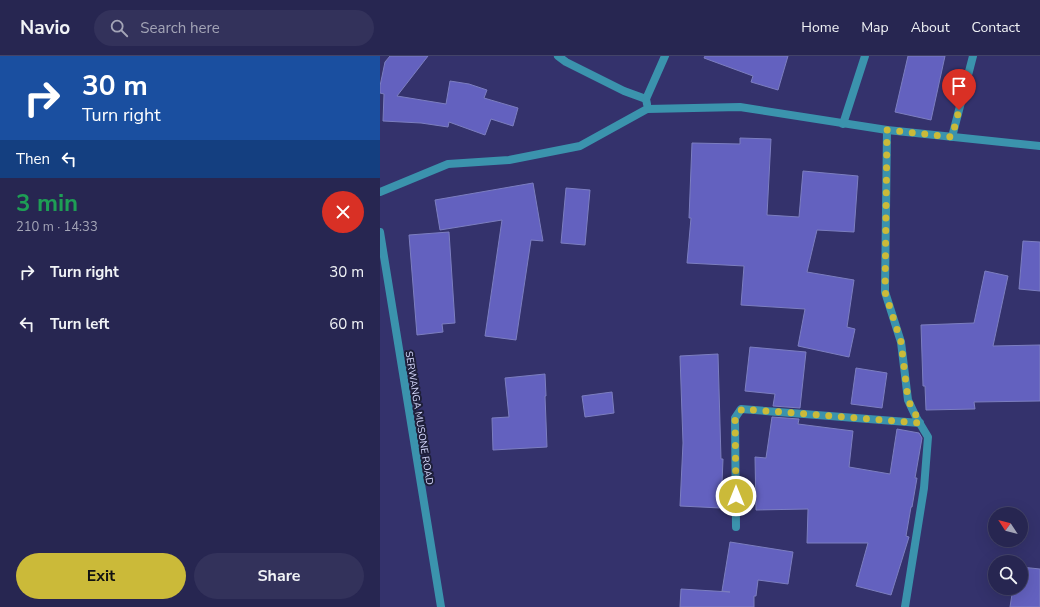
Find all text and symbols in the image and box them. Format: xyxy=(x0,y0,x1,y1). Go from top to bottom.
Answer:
search box xyxy=(94,10,374,46)
text: Navio xyxy=(20,15,70,41)
icon: search xyxy=(108,17,130,39)
text: Search here xyxy=(140,18,220,38)
text: Home xyxy=(801,18,839,37)
text: Map xyxy=(861,18,889,37)
text: About xyxy=(911,18,950,37)
text: Contact xyxy=(972,18,1020,37)
text: 30 m xyxy=(82,67,148,105)
pin xyxy=(942,69,976,110)
icon: right xyxy=(16,72,68,124)
icon: arrive xyxy=(948,75,970,97)
text: Turn right xyxy=(82,103,161,127)
icon: left xyxy=(58,148,80,170)
text: Then xyxy=(16,149,50,169)
text: 3 min xyxy=(16,187,78,219)
button: close xyxy=(322,191,364,233)
text: 210 m · 14:33 xyxy=(16,218,98,236)
icon: right xyxy=(16,261,38,283)
text: Turn right xyxy=(50,262,119,282)
text: 30 m xyxy=(329,262,364,282)
icon: left xyxy=(16,313,38,335)
text: Turn left xyxy=(50,314,109,334)
text: 60 m xyxy=(329,314,364,334)
street label: SERWANGA MUSONE ROAD xyxy=(402,350,437,486)
position arrow xyxy=(715,475,757,517)
north arrow xyxy=(988,507,1028,547)
map controls xyxy=(988,507,1028,595)
button: Exit xyxy=(16,553,186,599)
button: Share xyxy=(194,553,364,599)
button: search xyxy=(988,555,1028,595)

